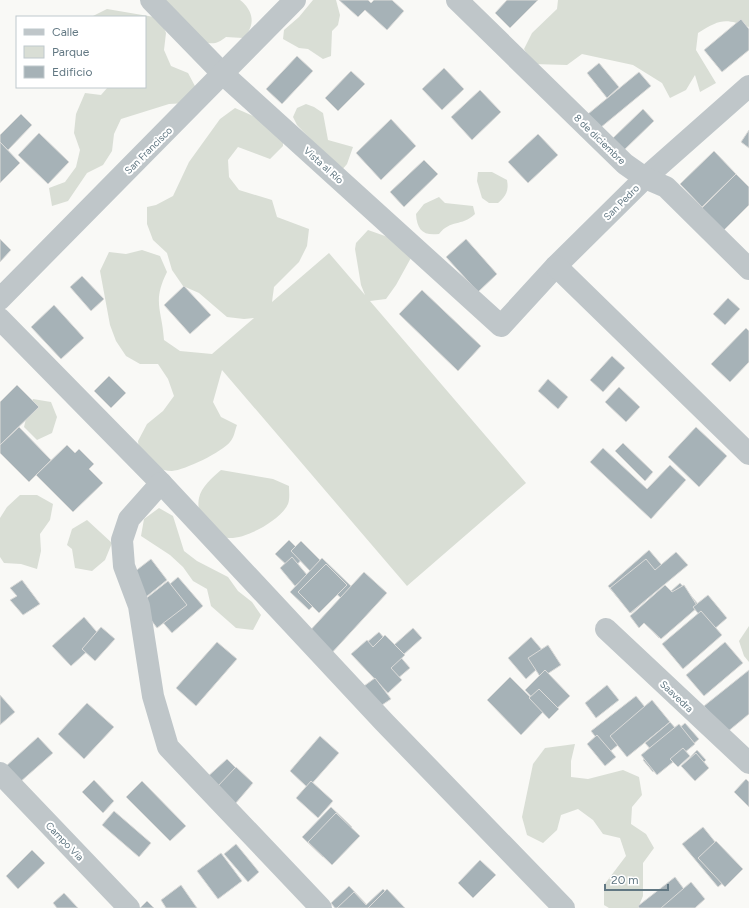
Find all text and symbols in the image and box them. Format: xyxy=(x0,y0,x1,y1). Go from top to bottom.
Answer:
legend xyxy=(16,16,146,88)
text: Calle xyxy=(52,25,79,39)
text: Parque xyxy=(52,45,90,59)
text: Edificio xyxy=(52,65,92,79)
street label: 8 de diciembre xyxy=(571,111,629,168)
street label: San Francisco xyxy=(122,124,175,177)
street label: Vista al Río xyxy=(301,144,347,187)
street label: San Pedro xyxy=(601,182,642,223)
street label: Saavedra xyxy=(657,678,696,715)
street label: Campo Vía xyxy=(43,819,86,864)
scale bar xyxy=(605,866,668,892)
text: 20 m xyxy=(611,873,639,887)

